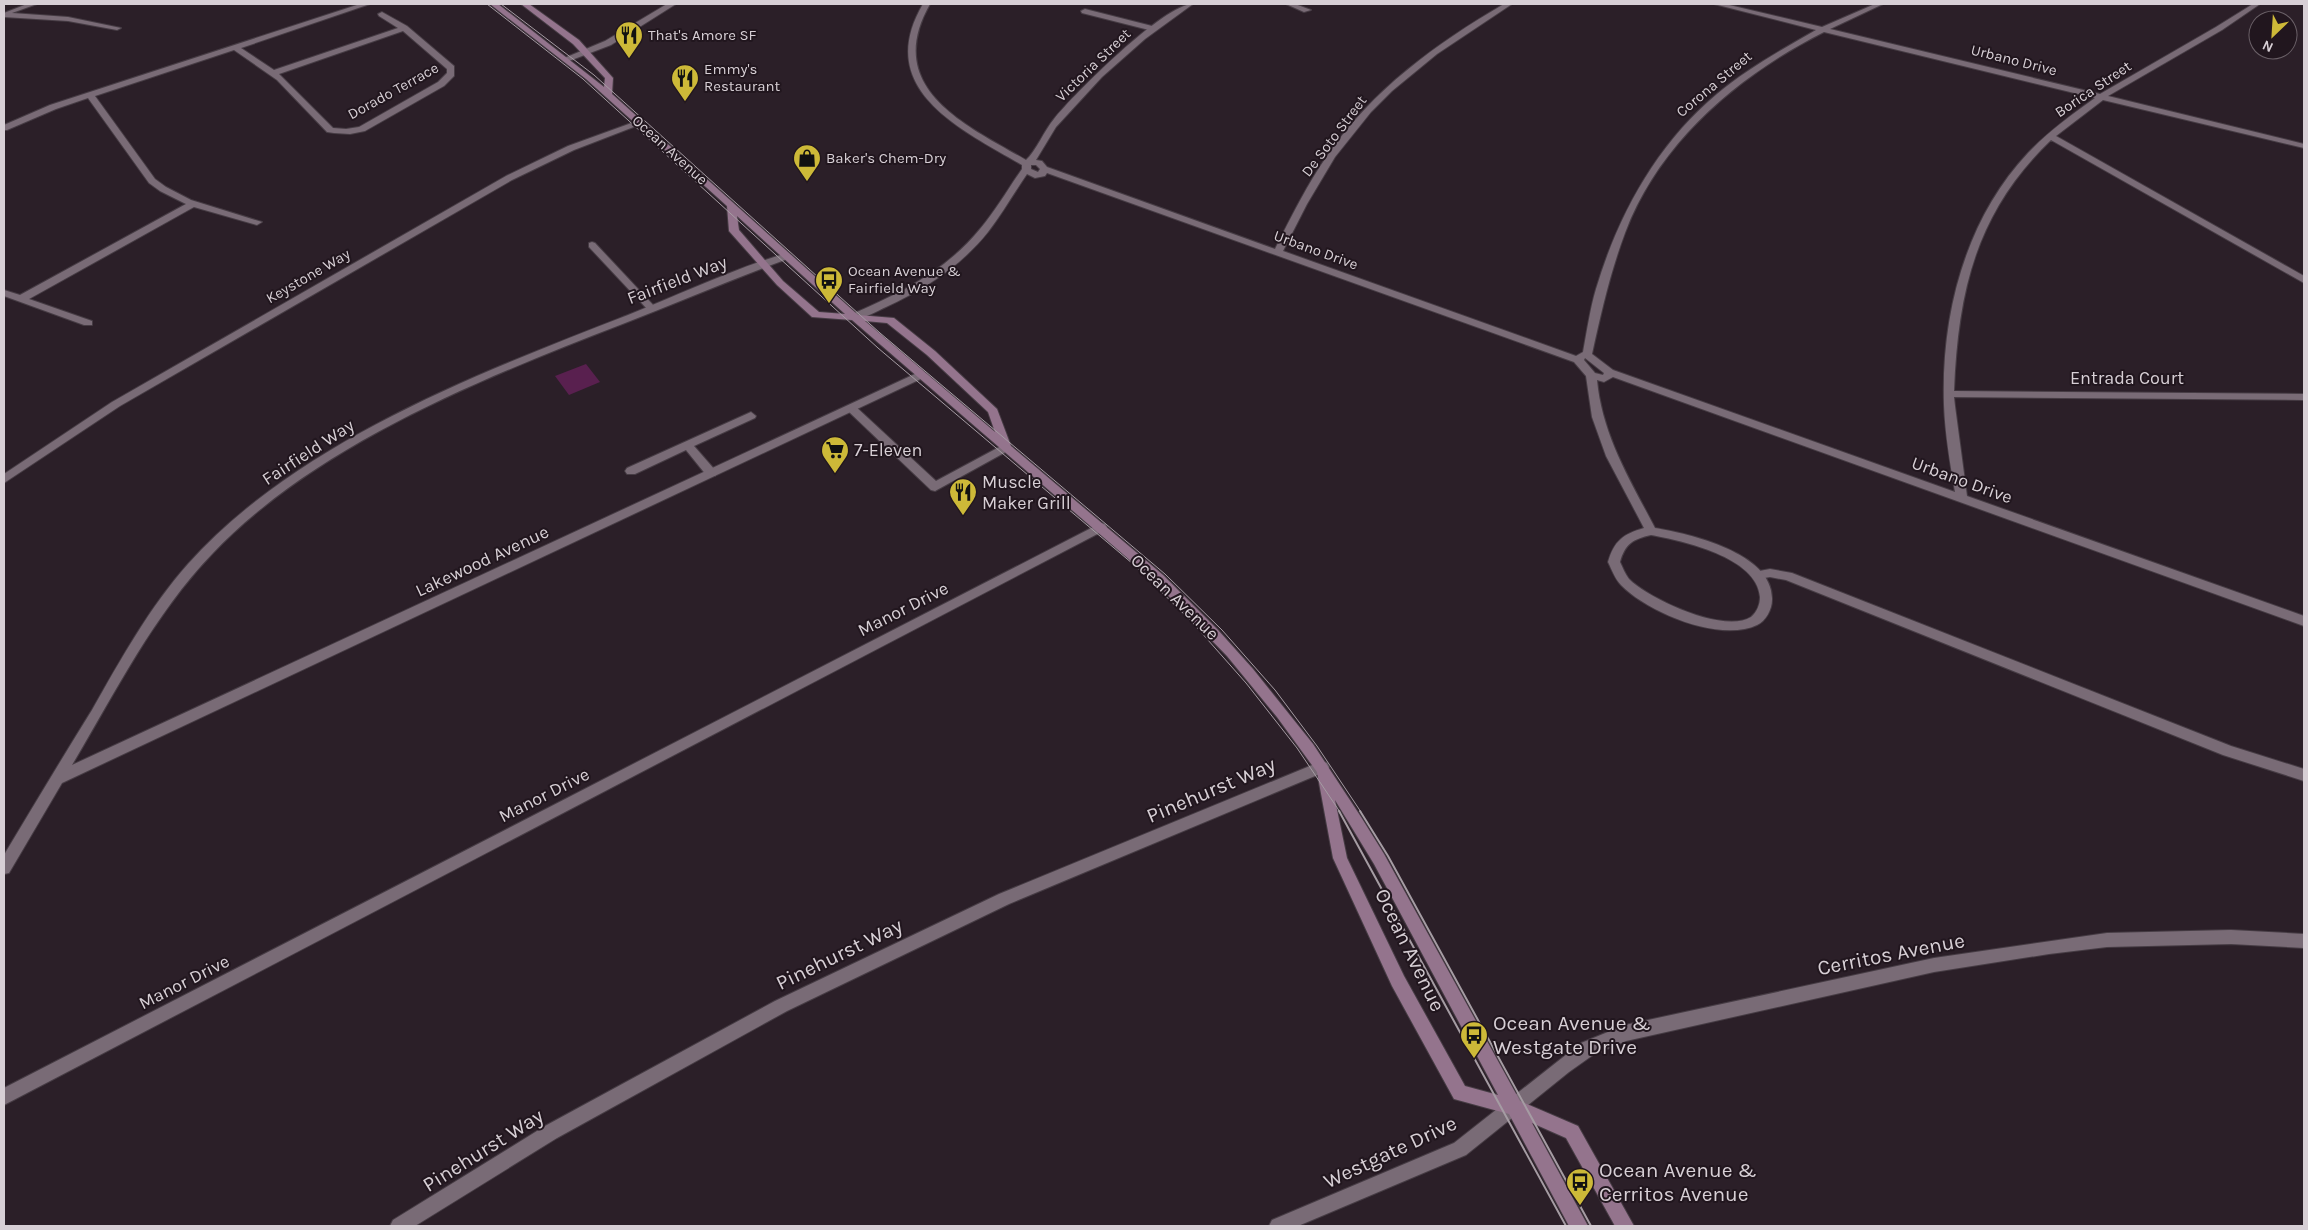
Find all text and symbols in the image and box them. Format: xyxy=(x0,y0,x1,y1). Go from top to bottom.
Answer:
north arrow xyxy=(2248,10,2298,60)
restaurant icon: That's Amore SF xyxy=(614,20,644,59)
street label: Victoria Street xyxy=(1052,24,1135,105)
place label: That's Amore SF xyxy=(648,26,757,44)
text: N xyxy=(2260,37,2276,56)
street label: Urbano Drive xyxy=(1969,41,2059,79)
street label: Corona Street xyxy=(1673,47,1756,121)
street label: Borica Street xyxy=(2051,57,2135,121)
street label: Dorado Terrace xyxy=(344,59,442,123)
place label: Emmy's Restaurant xyxy=(704,60,780,95)
restaurant icon: Emmy's Restaurant xyxy=(670,63,700,102)
street label: De Soto Street xyxy=(1298,92,1371,180)
street label: Ocean Avenue xyxy=(629,111,711,189)
shop icon: Baker's Chem-Dry xyxy=(792,143,822,182)
place label: Baker's Chem-Dry xyxy=(826,149,946,167)
street label: Urbano Drive xyxy=(1271,226,1361,274)
street label: Keystone Way xyxy=(263,245,353,307)
street label: Fairfield Way xyxy=(624,251,731,309)
place label: Ocean Avenue & Fairfield Way xyxy=(848,262,961,297)
bus stop icon: Ocean Avenue & Fairfield Way xyxy=(814,265,844,304)
street label: Entrada Court xyxy=(2070,367,2184,389)
street label: Fairfield Way xyxy=(258,414,359,490)
supermarket icon: 7-Eleven xyxy=(820,435,850,474)
place label: 7-Eleven xyxy=(854,439,922,461)
street label: Urbano Drive xyxy=(1909,452,2015,508)
place label: Muscle Maker Grill xyxy=(982,471,1071,514)
restaurant icon: Muscle Maker Grill xyxy=(948,477,978,516)
street label: Lakewood Avenue xyxy=(412,520,552,602)
street label: Ocean Avenue xyxy=(1126,549,1224,645)
street label: Manor Drive xyxy=(854,577,952,641)
street label: Pinehurst Way xyxy=(1143,752,1279,828)
street label: Manor Drive xyxy=(495,763,593,827)
street label: Ocean Avenue xyxy=(1370,885,1450,1015)
street label: Pinehurst Way xyxy=(772,913,906,995)
street label: Cerritos Avenue xyxy=(1815,928,1967,980)
street label: Manor Drive xyxy=(135,950,233,1014)
place label: Ocean Avenue & Westgate Drive xyxy=(1493,1011,1651,1059)
bus stop icon: Ocean Avenue & Westgate Drive xyxy=(1459,1020,1489,1059)
street label: Pinehurst Way xyxy=(418,1103,548,1197)
street label: Westgate Drive xyxy=(1320,1111,1460,1193)
place label: Ocean Avenue & Cerritos Avenue xyxy=(1599,1158,1757,1206)
bus stop icon: Ocean Avenue & Cerritos Avenue xyxy=(1565,1167,1595,1206)

